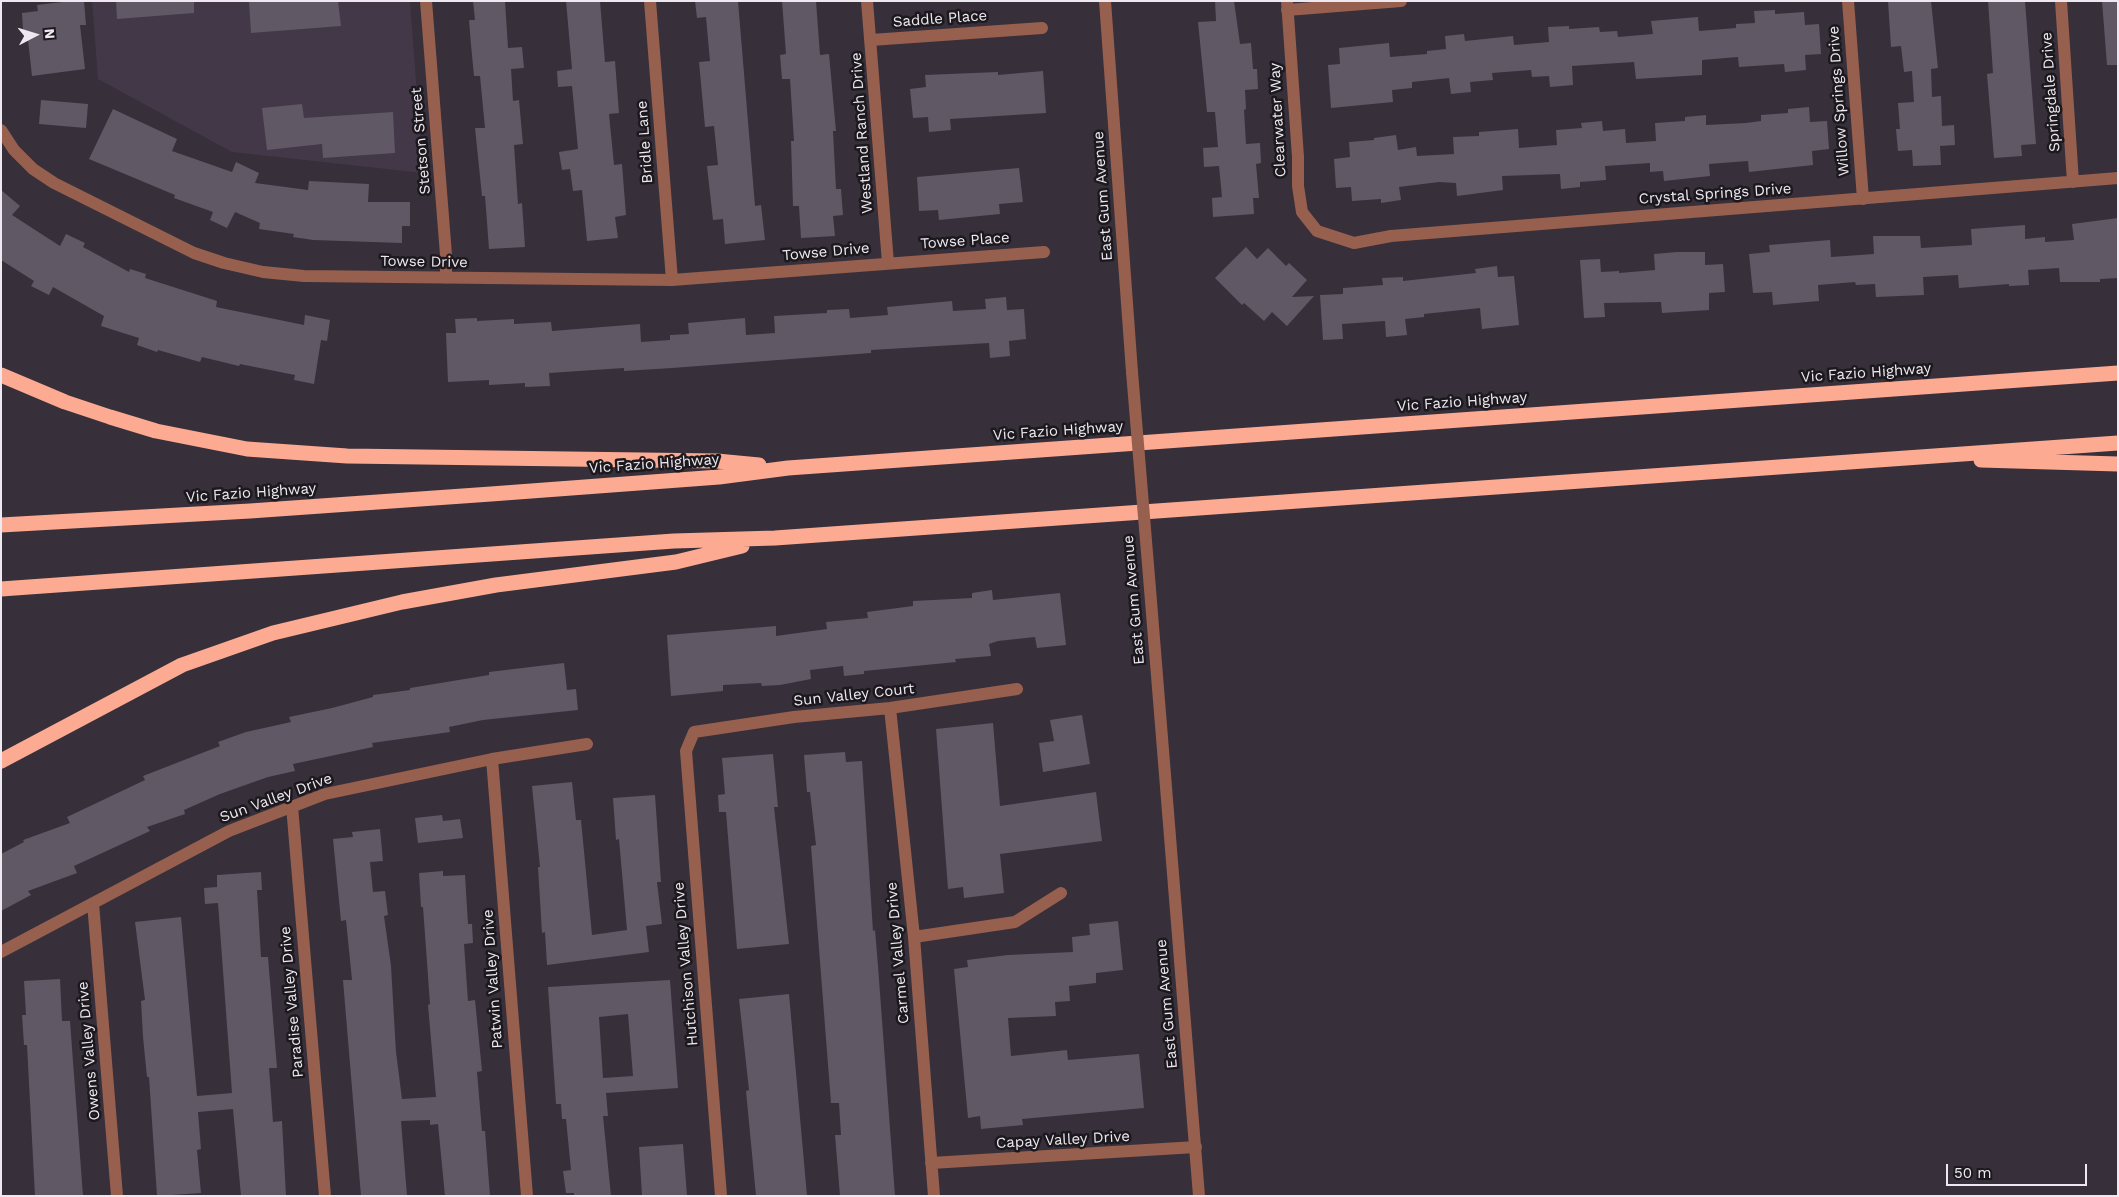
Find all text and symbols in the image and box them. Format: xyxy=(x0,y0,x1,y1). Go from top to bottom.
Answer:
street label: Saddle Place xyxy=(892,7,988,31)
north arrow xyxy=(10,10,60,60)
street label: Willow Springs Drive xyxy=(1825,25,1853,177)
text: N xyxy=(42,28,58,40)
street label: Springdale Drive xyxy=(2038,32,2064,152)
street label: Westland Ranch Drive xyxy=(847,52,877,214)
street label: Clearwater Way xyxy=(1266,62,1290,178)
street label: Stetson Street xyxy=(407,87,435,195)
street label: Bridle Lane xyxy=(633,100,657,184)
street label: East Gum Avenue xyxy=(1089,131,1117,261)
street label: Crystal Springs Drive xyxy=(1638,180,1792,208)
street label: Towse Place xyxy=(920,229,1010,253)
street label: Towse Drive xyxy=(782,239,870,265)
street label: Towse Drive xyxy=(380,252,468,272)
street label: Vic Fazio Highway xyxy=(1800,359,1932,387)
street label: Vic Fazio Highway xyxy=(1396,388,1528,416)
street label: Vic Fazio Highway xyxy=(992,417,1124,445)
street label: Vic Fazio Highway xyxy=(588,450,720,478)
street label: Vic Fazio Highway xyxy=(185,479,317,507)
street label: East Gum Avenue xyxy=(1119,534,1149,666)
street label: Sun Valley Court xyxy=(793,680,915,710)
street label: Sun Valley Drive xyxy=(217,769,335,827)
street label: Hutchison Valley Drive xyxy=(670,881,702,1047)
street label: Carmel Valley Drive xyxy=(883,881,913,1025)
street label: Patwin Valley Drive xyxy=(479,909,507,1049)
street label: Paradise Valley Drive xyxy=(276,925,308,1079)
street label: East Gum Avenue xyxy=(1152,938,1182,1070)
street label: Owens Valley Drive xyxy=(74,981,104,1121)
street label: Capay Valley Drive xyxy=(996,1128,1130,1152)
scale bar xyxy=(1949,1154,2090,1186)
text: 50 m xyxy=(1954,1164,1991,1182)

